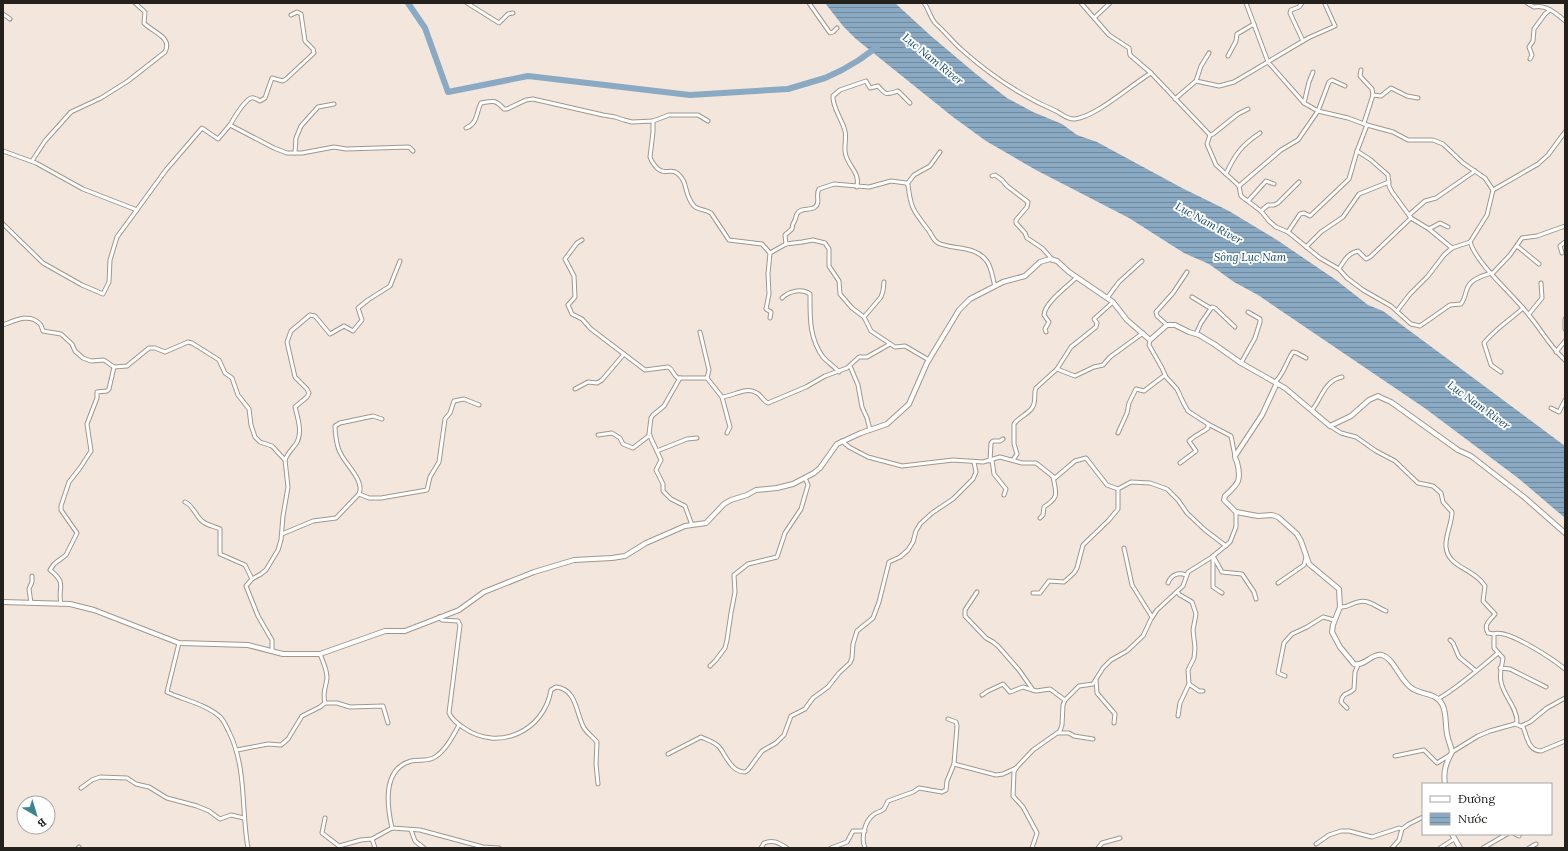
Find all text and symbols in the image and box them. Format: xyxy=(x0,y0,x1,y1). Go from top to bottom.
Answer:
water label: Lục Nam River xyxy=(900,30,967,88)
water label: Lục Nam River xyxy=(1173,199,1246,248)
water label: Sông Lục Nam xyxy=(1214,250,1286,264)
water label: Lục Nam River xyxy=(1445,378,1514,433)
legend xyxy=(1422,783,1552,835)
text: Đường xyxy=(1458,791,1495,806)
north arrow xyxy=(16,795,56,835)
text: Nước xyxy=(1458,811,1488,826)
text: B xyxy=(35,815,49,831)

